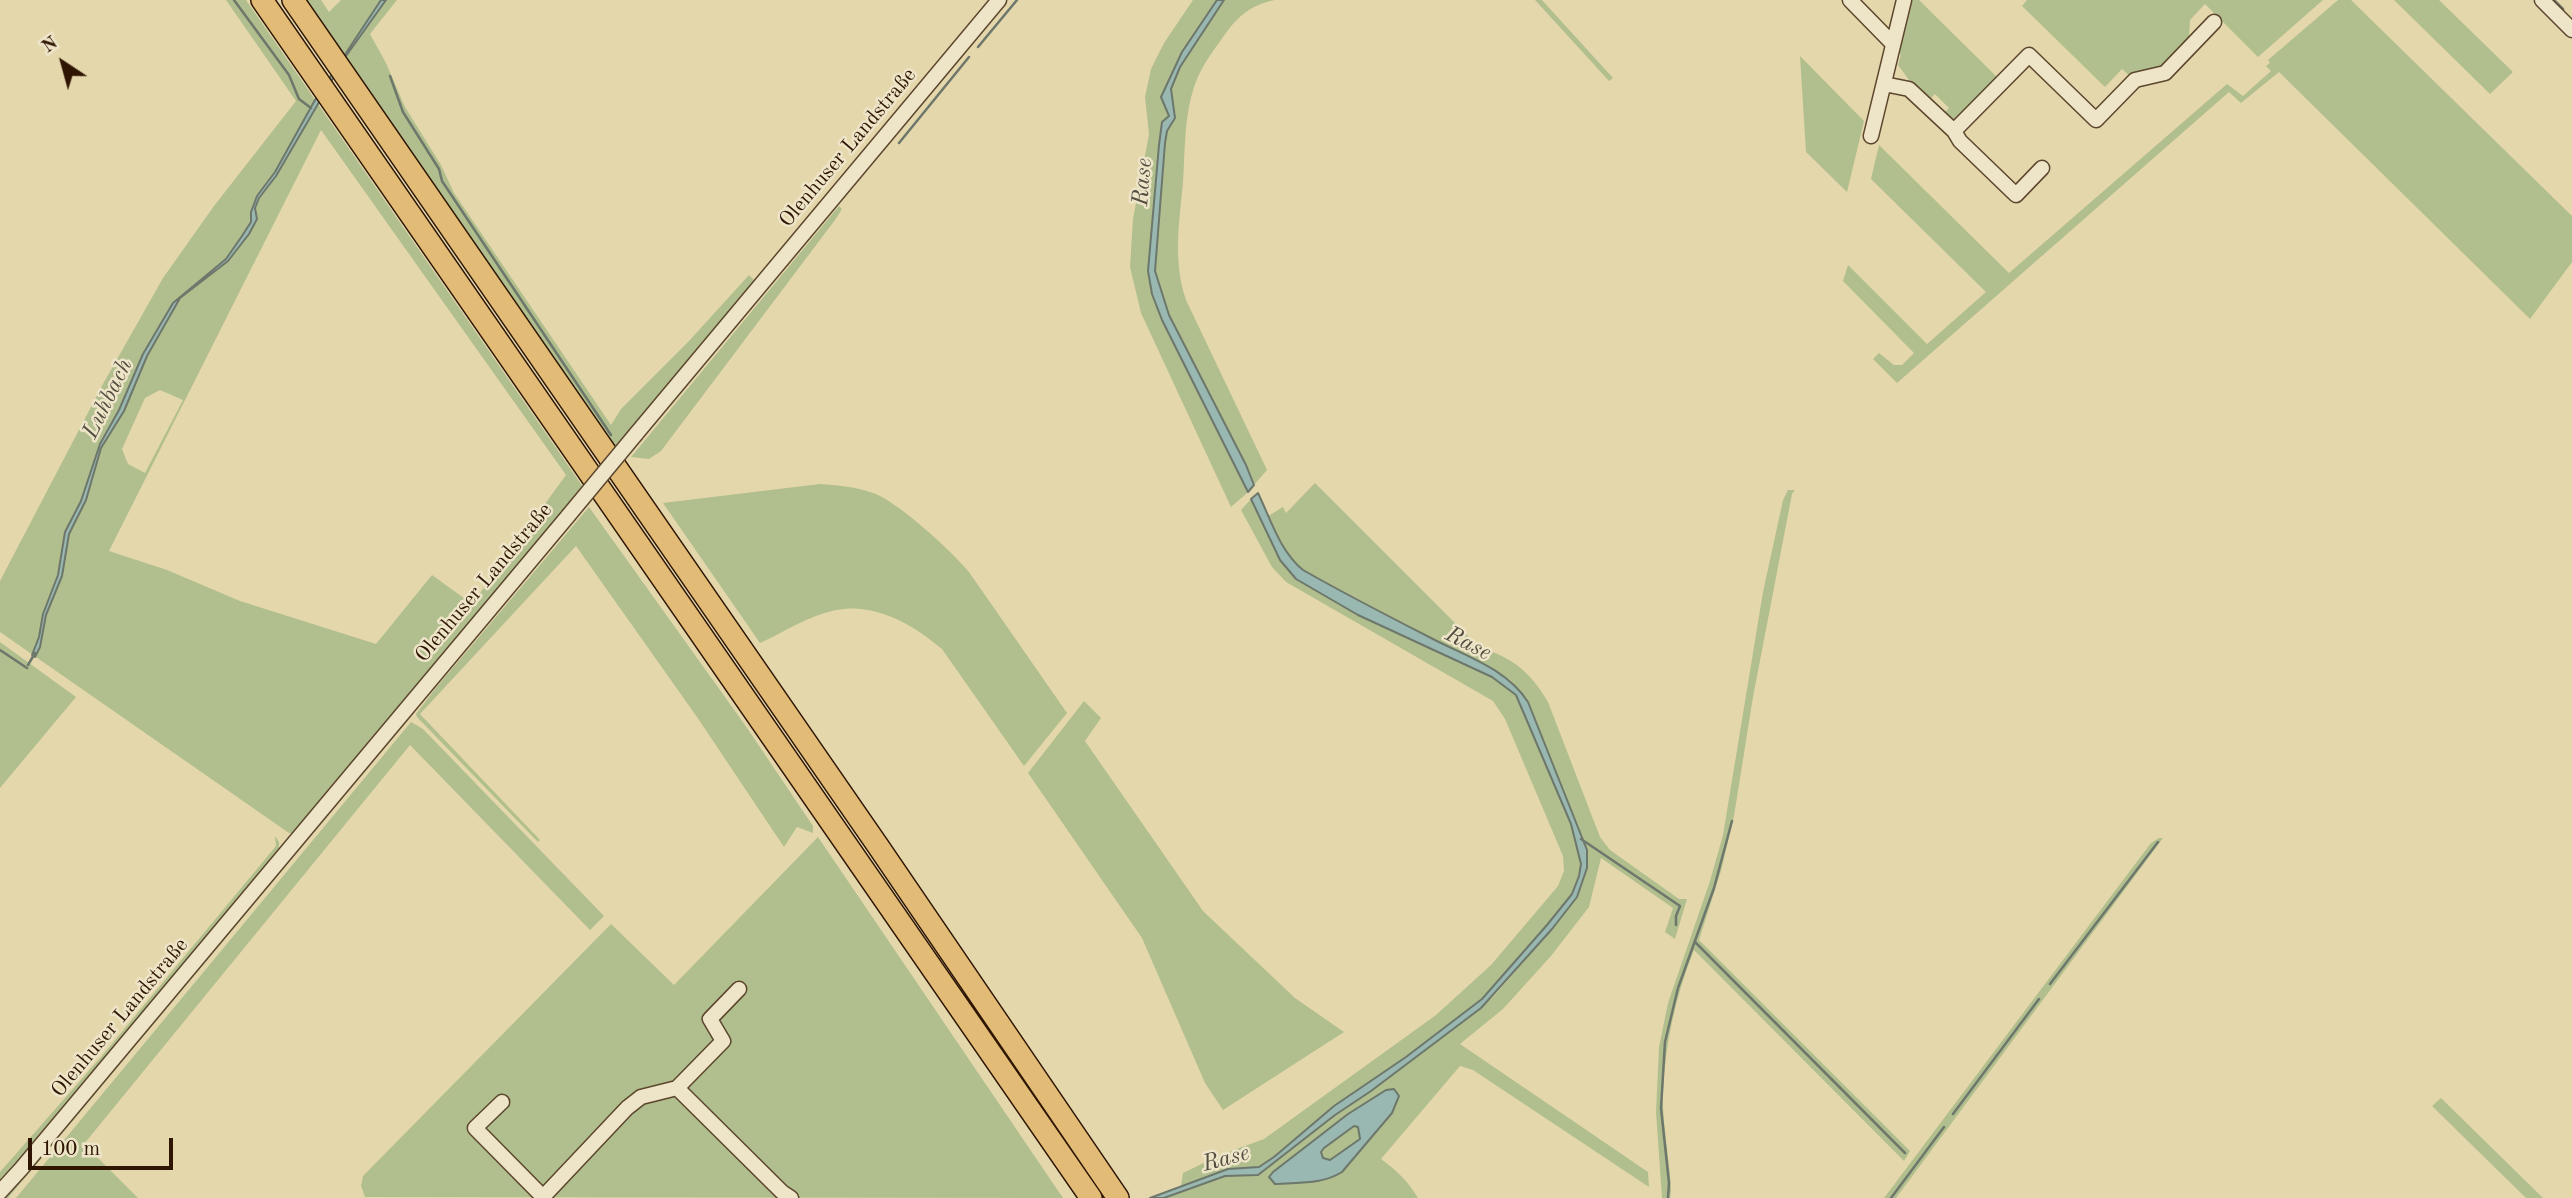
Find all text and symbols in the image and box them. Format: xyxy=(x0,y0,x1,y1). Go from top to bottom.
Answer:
north arrow xyxy=(28,28,98,98)
text: N xyxy=(39,34,62,58)
street label: Olenhuser Landstraße xyxy=(774,63,922,233)
water label: Rase xyxy=(1127,157,1159,207)
water label: Luhbach xyxy=(77,355,139,443)
street label: Olenhuser Landstraße xyxy=(410,498,558,668)
water label: Rase xyxy=(1440,621,1496,667)
street label: Olenhuser Landstraße xyxy=(46,933,194,1103)
scale bar xyxy=(32,1124,177,1168)
text: 100 m xyxy=(41,1139,100,1160)
water label: Rase xyxy=(1199,1139,1253,1179)

